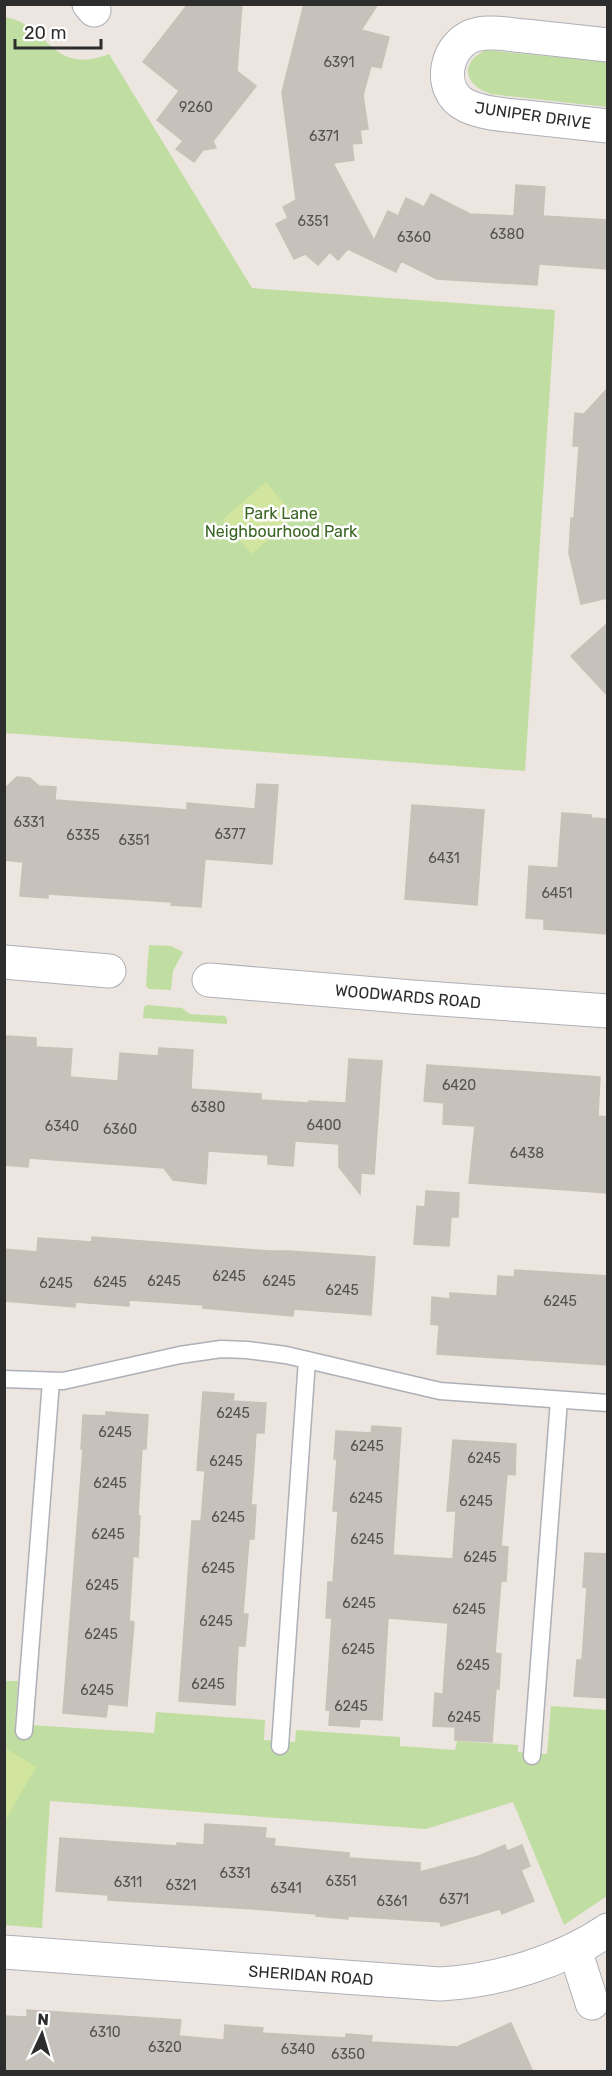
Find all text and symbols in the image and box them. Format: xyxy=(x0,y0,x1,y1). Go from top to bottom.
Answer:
scale bar xyxy=(15,12,100,50)
text: 20 m xyxy=(24,22,66,44)
house number: 6391 xyxy=(323,54,355,71)
street label: JUNIPER DRIVE xyxy=(474,98,592,133)
house number: 9260 xyxy=(179,99,213,116)
house number: 6371 xyxy=(309,128,339,145)
house number: 6351 xyxy=(298,213,328,230)
house number: 6380 xyxy=(490,226,524,243)
house number: 6360 xyxy=(397,229,431,246)
park label: Park Lane Neighbourhood Park xyxy=(205,504,358,541)
house number: 6331 xyxy=(13,814,45,831)
house number: 6377 xyxy=(214,826,246,843)
house number: 6335 xyxy=(66,827,100,844)
house number: 6351 xyxy=(119,832,149,849)
house number: 6431 xyxy=(428,850,460,867)
house number: 6451 xyxy=(541,885,573,902)
street label: WOODWARDS ROAD xyxy=(334,981,482,1012)
house number: 6420 xyxy=(442,1077,476,1094)
house number: 6380 xyxy=(191,1099,225,1116)
house number: 6400 xyxy=(307,1117,342,1134)
house number: 6340 xyxy=(45,1118,79,1135)
house number: 6360 xyxy=(103,1121,137,1138)
house number: 6438 xyxy=(510,1145,544,1162)
house number: 6245 xyxy=(212,1268,246,1285)
house number: 6245 xyxy=(147,1273,181,1290)
house number: 6245 xyxy=(262,1273,296,1290)
house number: 6245 xyxy=(93,1274,127,1291)
house number: 6245 xyxy=(39,1275,73,1292)
house number: 6245 xyxy=(325,1282,359,1299)
house number: 6245 xyxy=(543,1293,577,1310)
house number: 6245 xyxy=(216,1405,250,1422)
house number: 6245 xyxy=(98,1424,132,1441)
house number: 6245 xyxy=(350,1438,384,1455)
house number: 6245 xyxy=(467,1450,501,1467)
house number: 6245 xyxy=(209,1453,243,1470)
house number: 6245 xyxy=(93,1475,127,1492)
house number: 6245 xyxy=(349,1490,383,1507)
house number: 6245 xyxy=(459,1493,493,1510)
house number: 6245 xyxy=(211,1509,245,1526)
house number: 6245 xyxy=(91,1526,125,1543)
house number: 6245 xyxy=(350,1531,384,1548)
house number: 6245 xyxy=(463,1549,497,1566)
house number: 6245 xyxy=(201,1560,235,1577)
house number: 6245 xyxy=(85,1577,119,1594)
house number: 6245 xyxy=(342,1595,376,1612)
house number: 6245 xyxy=(452,1601,486,1618)
house number: 6245 xyxy=(199,1613,233,1630)
house number: 6245 xyxy=(84,1626,118,1643)
house number: 6245 xyxy=(341,1641,375,1658)
house number: 6245 xyxy=(456,1657,490,1674)
house number: 6245 xyxy=(191,1676,225,1693)
house number: 6245 xyxy=(80,1682,114,1699)
house number: 6245 xyxy=(334,1698,368,1715)
house number: 6245 xyxy=(447,1709,481,1726)
house number: 6331 xyxy=(219,1865,251,1882)
house number: 6351 xyxy=(326,1873,356,1890)
house number: 6311 xyxy=(114,1874,142,1891)
house number: 6321 xyxy=(165,1877,197,1894)
house number: 6341 xyxy=(270,1880,302,1897)
house number: 6371 xyxy=(439,1891,469,1908)
house number: 6361 xyxy=(377,1893,407,1910)
street label: SHERIDAN ROAD xyxy=(248,1962,374,1989)
north arrow xyxy=(12,2004,72,2064)
text: N xyxy=(37,2010,49,2029)
house number: 6310 xyxy=(89,2024,121,2041)
house number: 6320 xyxy=(148,2039,182,2056)
house number: 6340 xyxy=(281,2041,315,2058)
house number: 6350 xyxy=(331,2046,365,2063)

